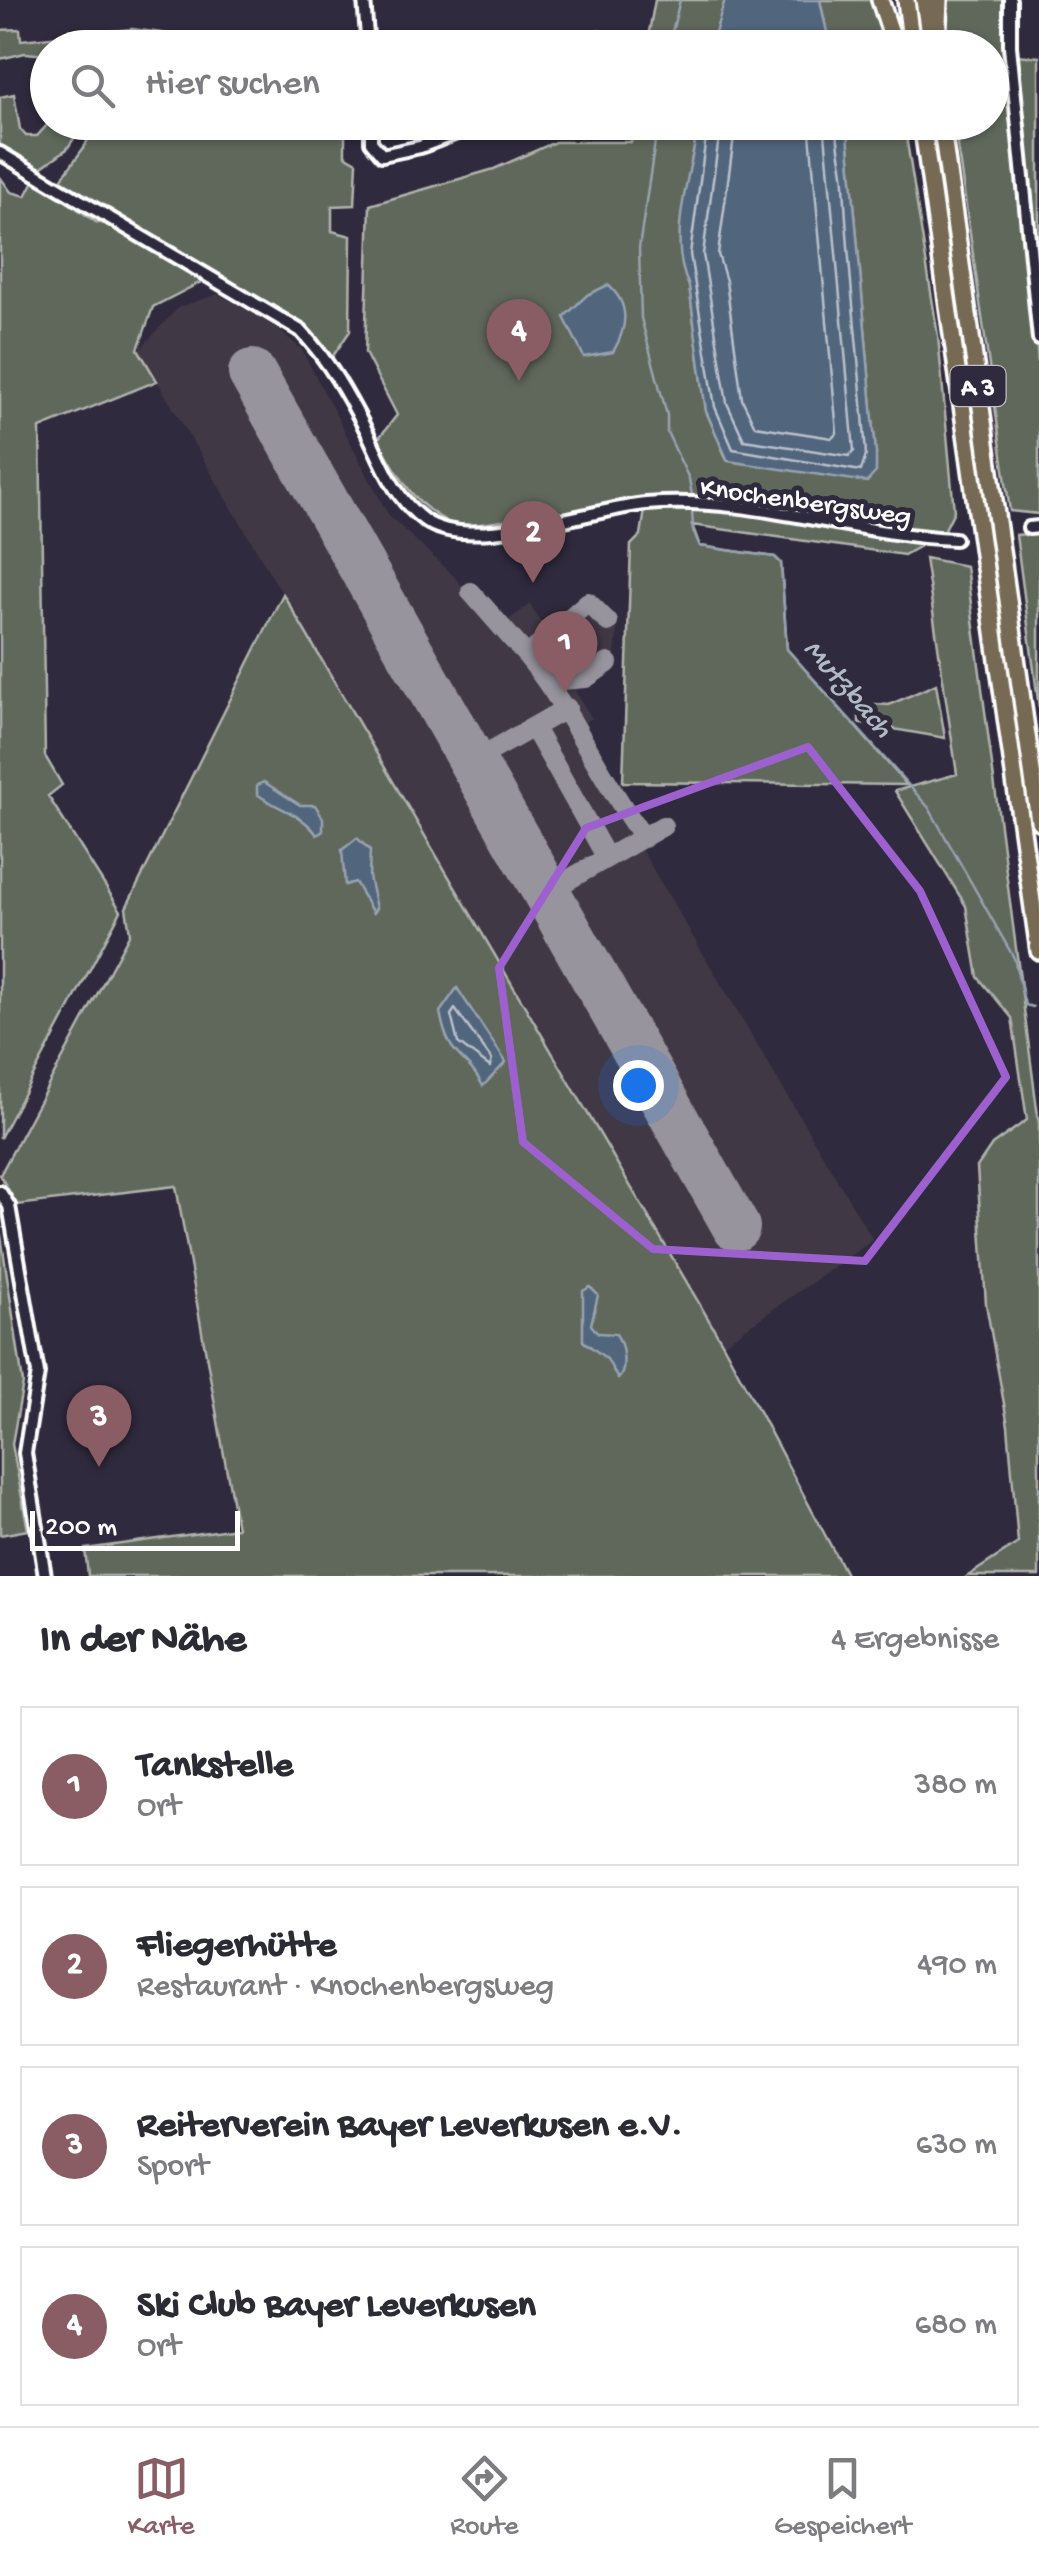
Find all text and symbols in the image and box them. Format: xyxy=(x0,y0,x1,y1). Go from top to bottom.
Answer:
search box xyxy=(30,30,1009,140)
icon: search xyxy=(65,58,120,113)
text: Hier suchen xyxy=(145,63,320,107)
pin: 4 xyxy=(486,298,552,381)
road number: A 3 xyxy=(950,366,1006,406)
street label: Knochenbergsweg xyxy=(698,472,913,535)
pin: 2 xyxy=(500,500,566,583)
pin: 1 xyxy=(532,610,598,693)
water label: Mutzbach xyxy=(794,634,899,747)
your location xyxy=(613,1060,664,1111)
pin: 3 xyxy=(66,1384,132,1467)
scale bar xyxy=(30,1506,240,1551)
text: 200 m xyxy=(45,1512,117,1545)
text: In der Nähe xyxy=(40,1617,246,1666)
text: 4 Ergebnisse xyxy=(831,1622,999,1660)
text: Tankstelle xyxy=(137,1745,293,1789)
text: 1 xyxy=(68,1767,81,1805)
text: 380 m xyxy=(914,1767,997,1805)
text: Ort xyxy=(137,1789,181,1827)
text: Fliegerhütte xyxy=(137,1925,336,1969)
text: 2 xyxy=(67,1947,82,1985)
text: 490 m xyxy=(917,1947,997,1985)
text: Restaurant · Knochenbergsweg xyxy=(137,1969,554,2007)
text: Reiterverein Bayer Leverkusen e.V. xyxy=(137,2105,683,2149)
text: 3 xyxy=(66,2127,83,2165)
text: 630 m xyxy=(916,2127,997,2165)
text: Sport xyxy=(137,2149,209,2187)
text: Ski Club Bayer Leverkusen xyxy=(137,2285,536,2329)
text: 4 xyxy=(67,2307,82,2345)
text: 680 m xyxy=(915,2307,997,2345)
text: Ort xyxy=(137,2329,181,2367)
tab: Karte xyxy=(128,2451,195,2544)
tab: Route xyxy=(450,2451,518,2544)
tab: Gespeichert xyxy=(774,2451,911,2544)

